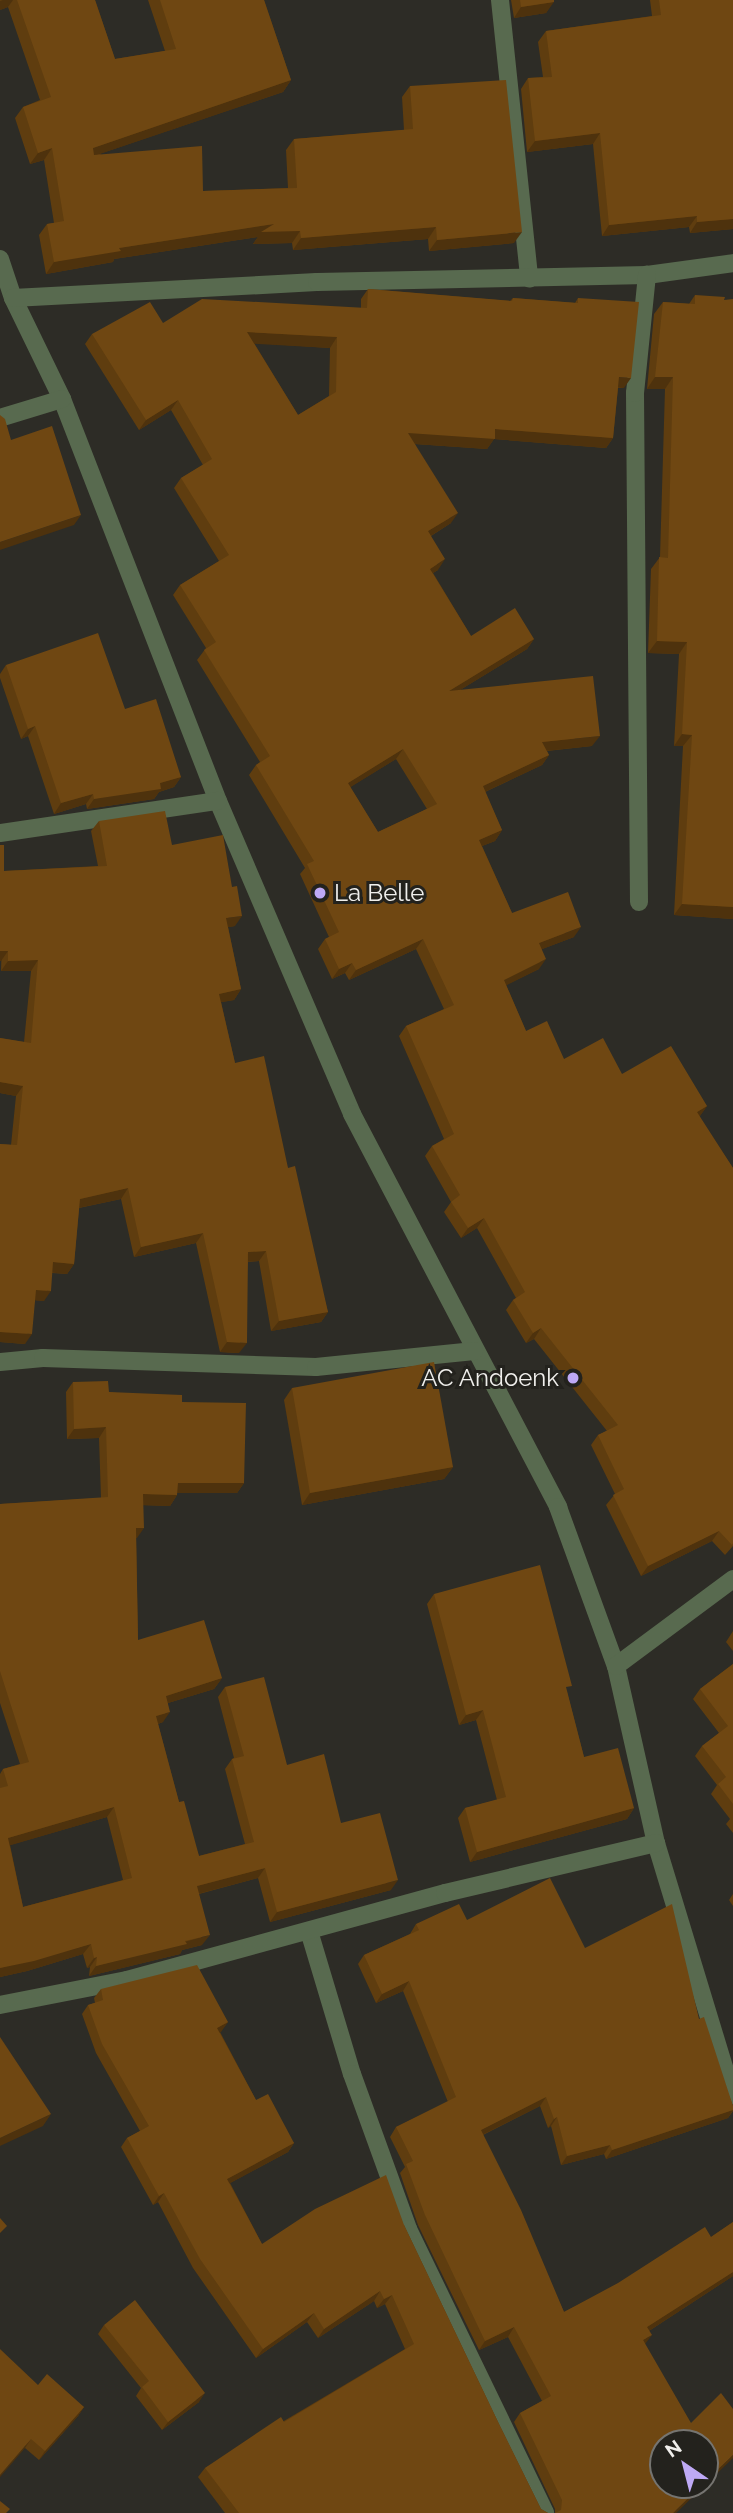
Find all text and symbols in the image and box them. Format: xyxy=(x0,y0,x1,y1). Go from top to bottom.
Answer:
place label: La Belle xyxy=(334,879,424,907)
marker: La Belle xyxy=(312,885,328,901)
place label: AC Andoenk xyxy=(421,1364,559,1392)
marker: AC Andoenk xyxy=(565,1370,581,1386)
north arrow xyxy=(649,2429,719,2499)
text: N xyxy=(661,2435,685,2462)

